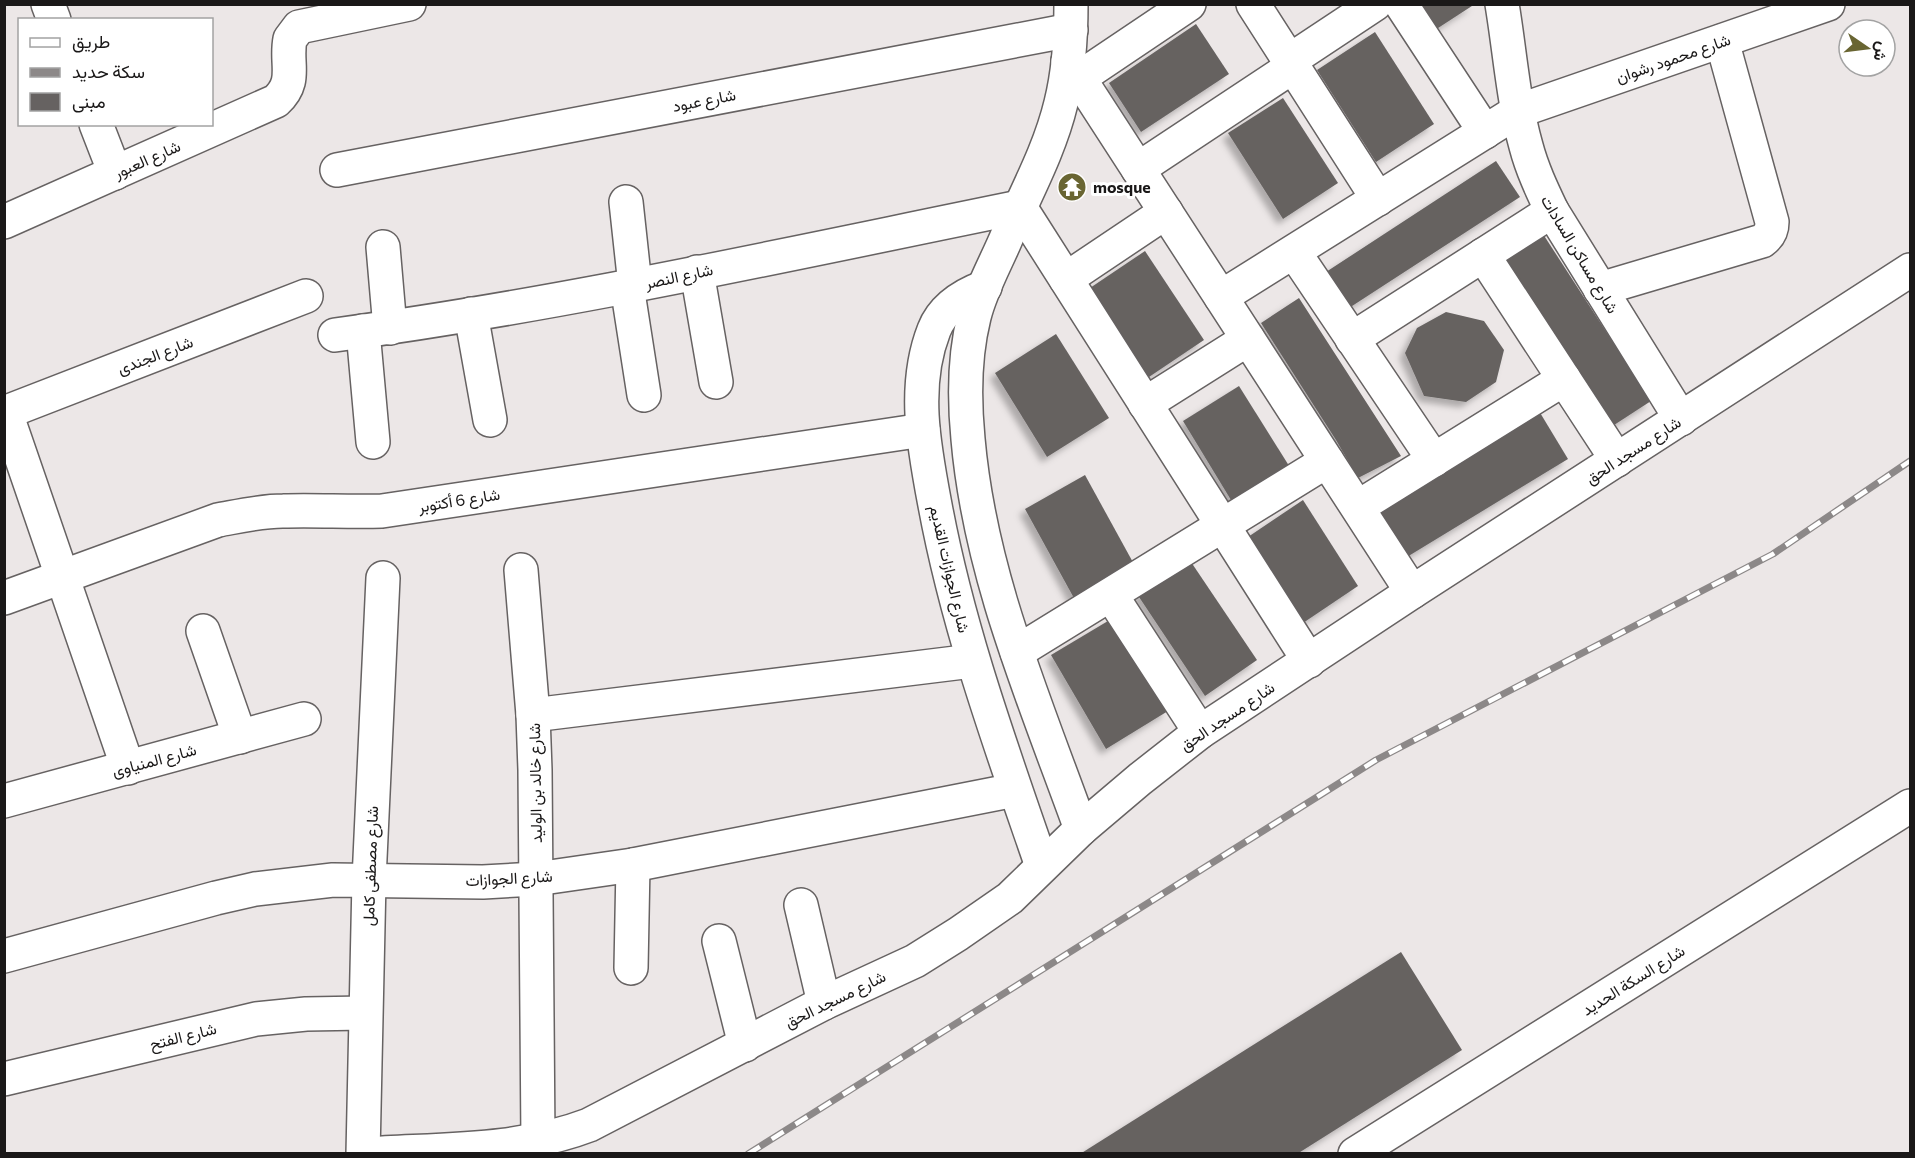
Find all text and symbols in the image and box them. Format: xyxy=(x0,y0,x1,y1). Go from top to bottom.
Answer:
legend xyxy=(18,18,213,126)
north arrow xyxy=(1837,18,1897,78)
street label: شارع محمود رشوان xyxy=(1613,29,1734,89)
text: طريق xyxy=(72,30,110,53)
text: ش xyxy=(1870,40,1894,63)
text: سكة حديد xyxy=(72,60,145,82)
street label: شارع عبود xyxy=(671,84,738,118)
text: مبنى xyxy=(72,90,106,113)
street label: شارع العبور xyxy=(110,135,184,185)
temple icon: mosque xyxy=(1056,171,1088,203)
place label: mosque xyxy=(1093,177,1151,196)
street label: شارع مساكن السادات xyxy=(1535,191,1623,318)
street label: شارع النصر xyxy=(642,259,715,295)
street label: شارع الجندى xyxy=(114,331,196,380)
street label: شارع مسجد الحق xyxy=(1581,412,1686,490)
street label: شارع 6 أكتوبر xyxy=(416,484,502,518)
street label: شارع الجوازات القديم xyxy=(924,503,974,635)
street label: شارع مسجد الحق xyxy=(1176,677,1279,757)
street label: شارع خالد بن الوليد xyxy=(524,723,548,843)
street label: شارع المنياوى xyxy=(110,739,199,783)
street label: شارع مصطفى كامل xyxy=(358,806,384,927)
street label: شارع الجوازات xyxy=(465,866,553,892)
street label: شارع السكة الحديد xyxy=(1578,940,1689,1021)
street label: شارع مسجد الحق xyxy=(781,966,890,1034)
street label: شارع الفتح xyxy=(147,1018,219,1056)

